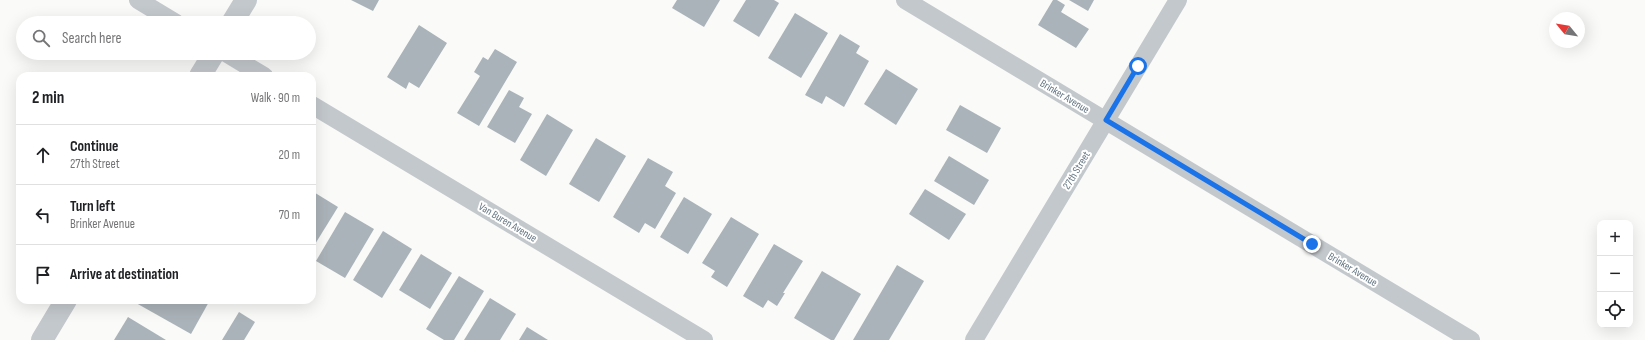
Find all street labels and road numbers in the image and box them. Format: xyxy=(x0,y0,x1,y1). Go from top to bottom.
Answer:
street label: Brinker Avenue xyxy=(1038,77,1092,116)
street label: 27th Street xyxy=(1060,148,1093,192)
street label: Van Buren Avenue xyxy=(476,200,539,245)
street label: Brinker Avenue xyxy=(1326,250,1380,289)

